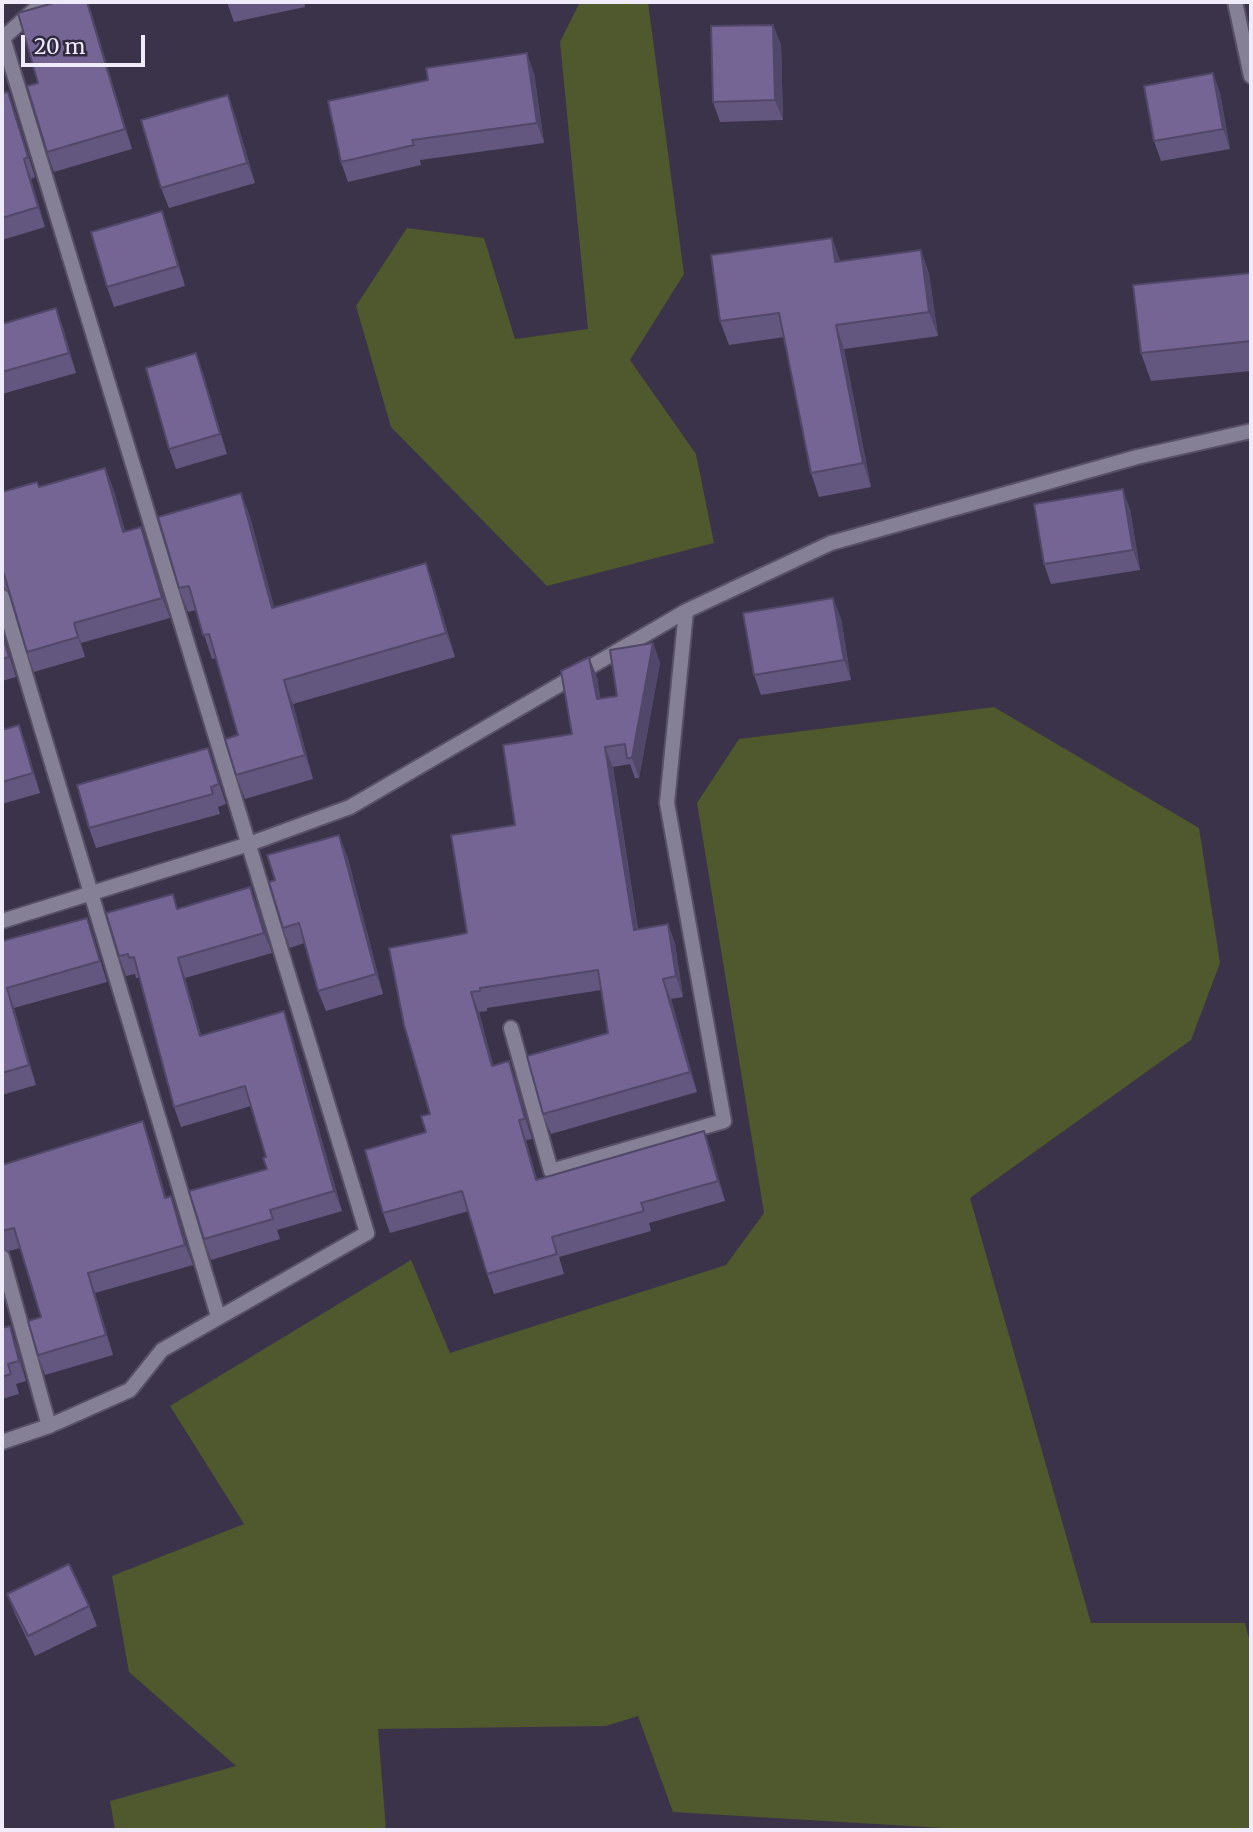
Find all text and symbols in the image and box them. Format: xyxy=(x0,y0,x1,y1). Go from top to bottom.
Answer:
scale bar xyxy=(24,21,149,65)
text: 20 m xyxy=(34,33,85,60)

